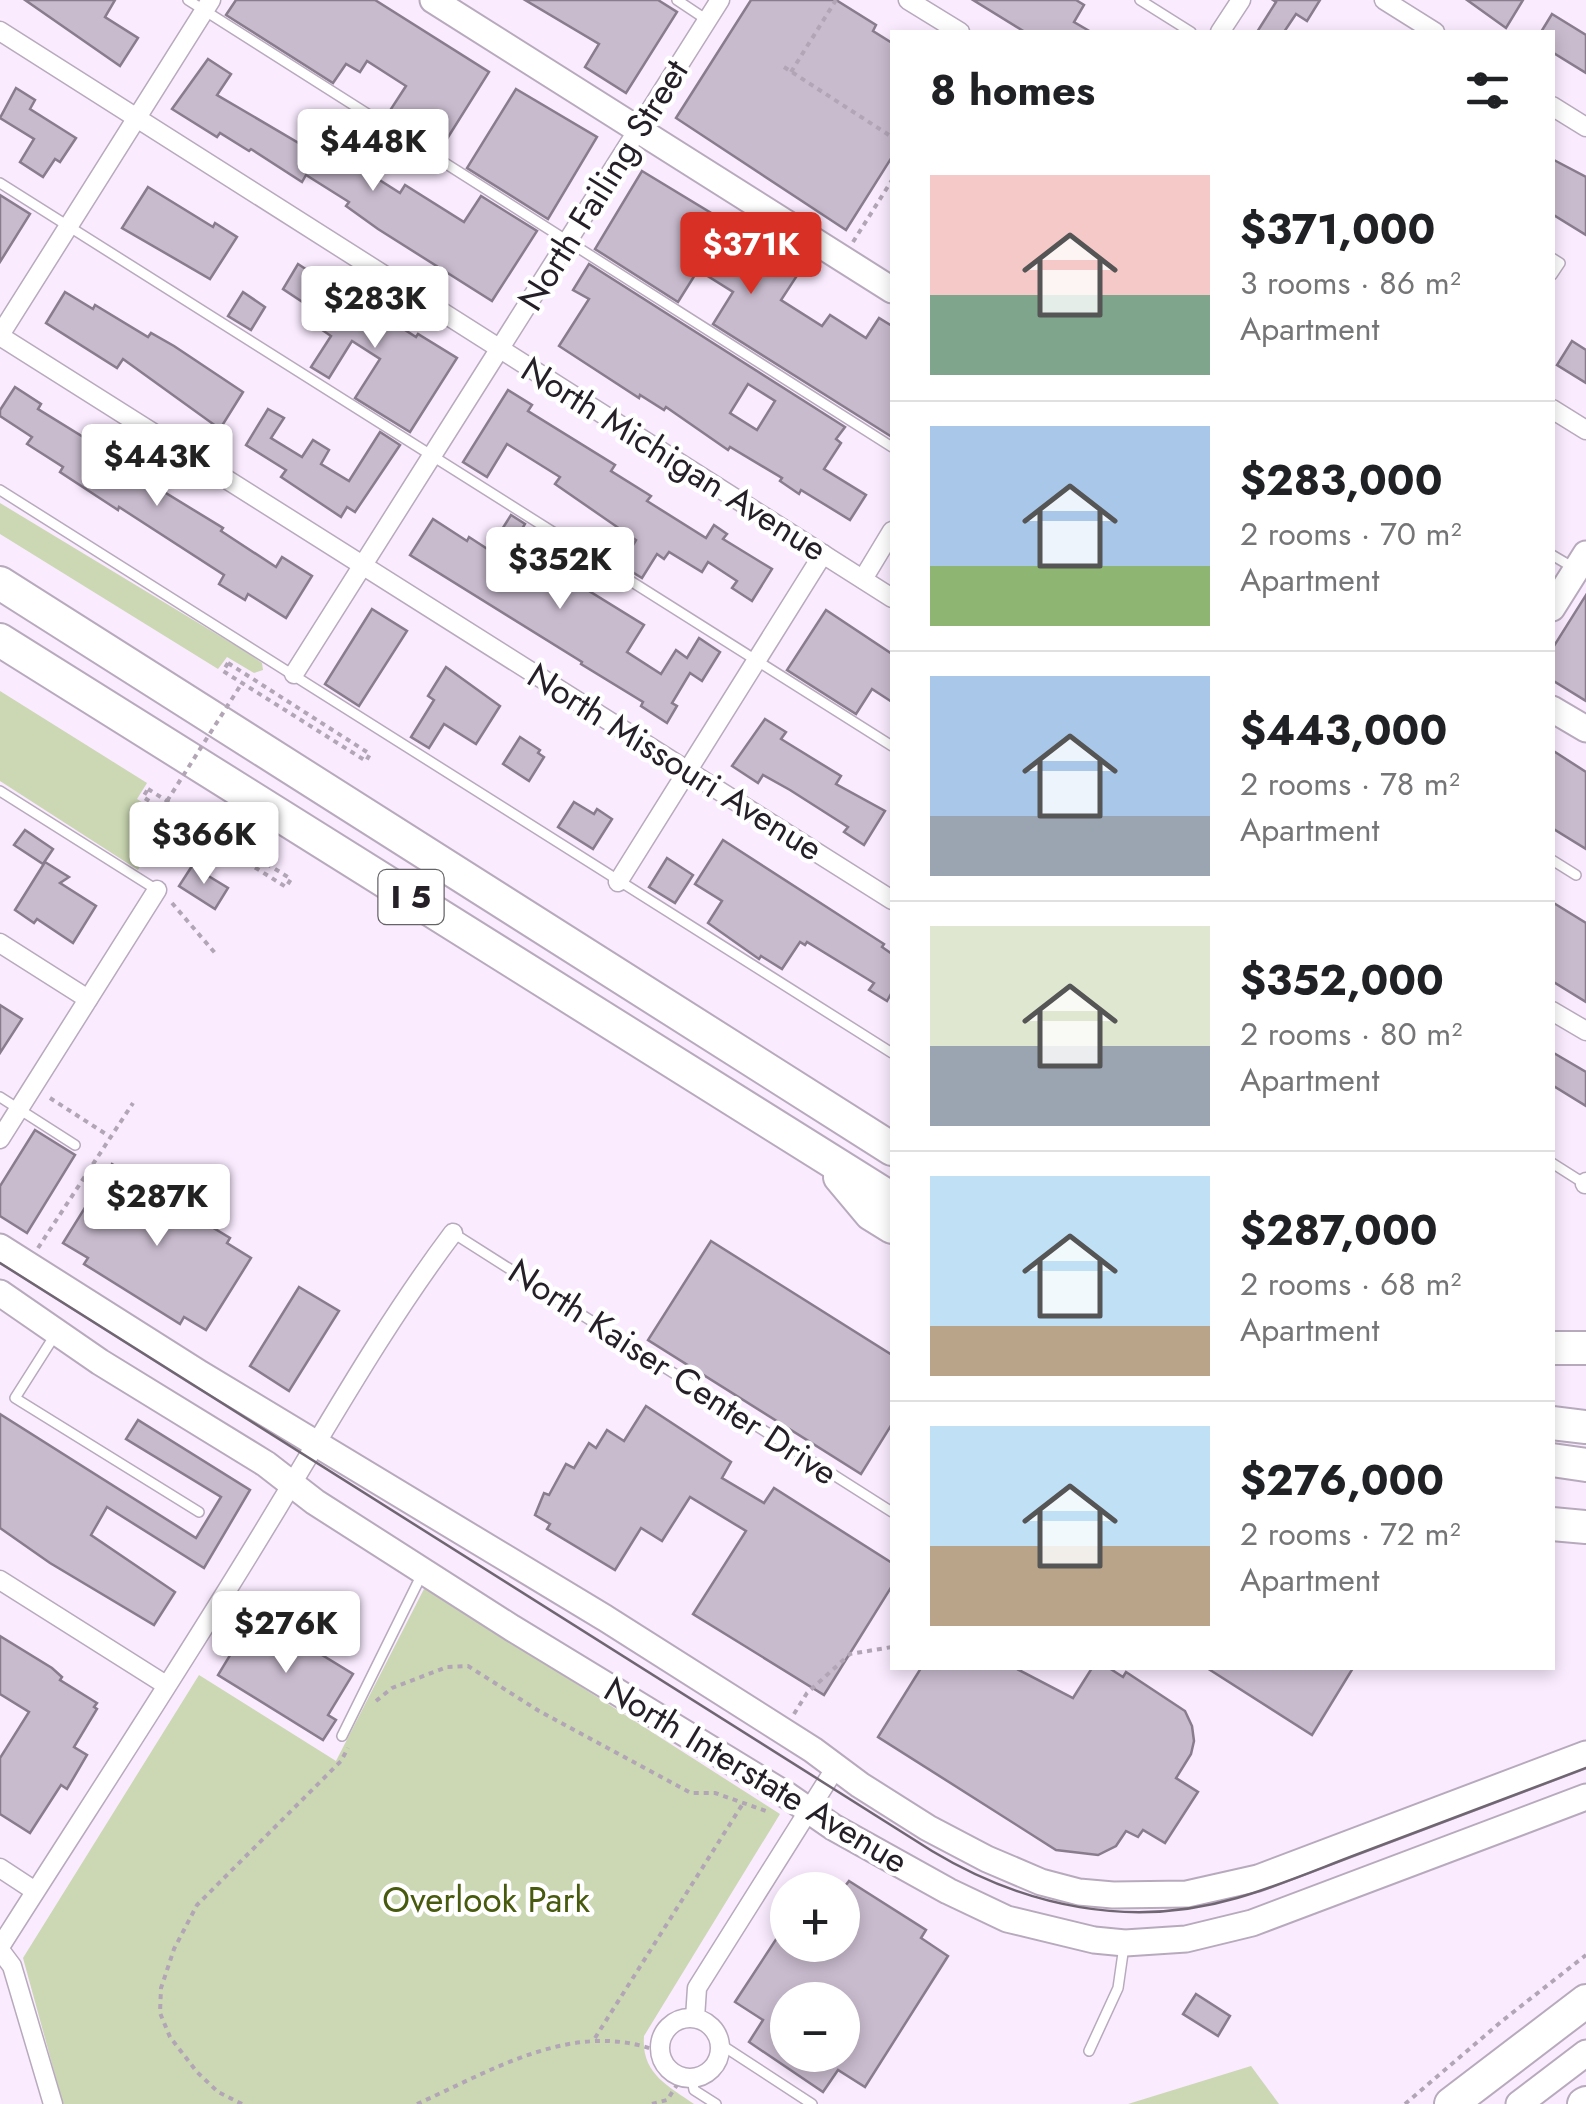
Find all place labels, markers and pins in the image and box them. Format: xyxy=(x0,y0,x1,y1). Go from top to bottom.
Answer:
pin: $448K xyxy=(303,109,443,194)
pin: $371K xyxy=(681,212,821,297)
pin: $283K xyxy=(305,266,445,351)
pin: $443K xyxy=(87,424,227,509)
pin: $352K xyxy=(490,527,630,612)
pin: $366K xyxy=(134,802,274,887)
pin: $287K xyxy=(87,1164,227,1249)
pin: $276K xyxy=(216,1591,356,1676)

